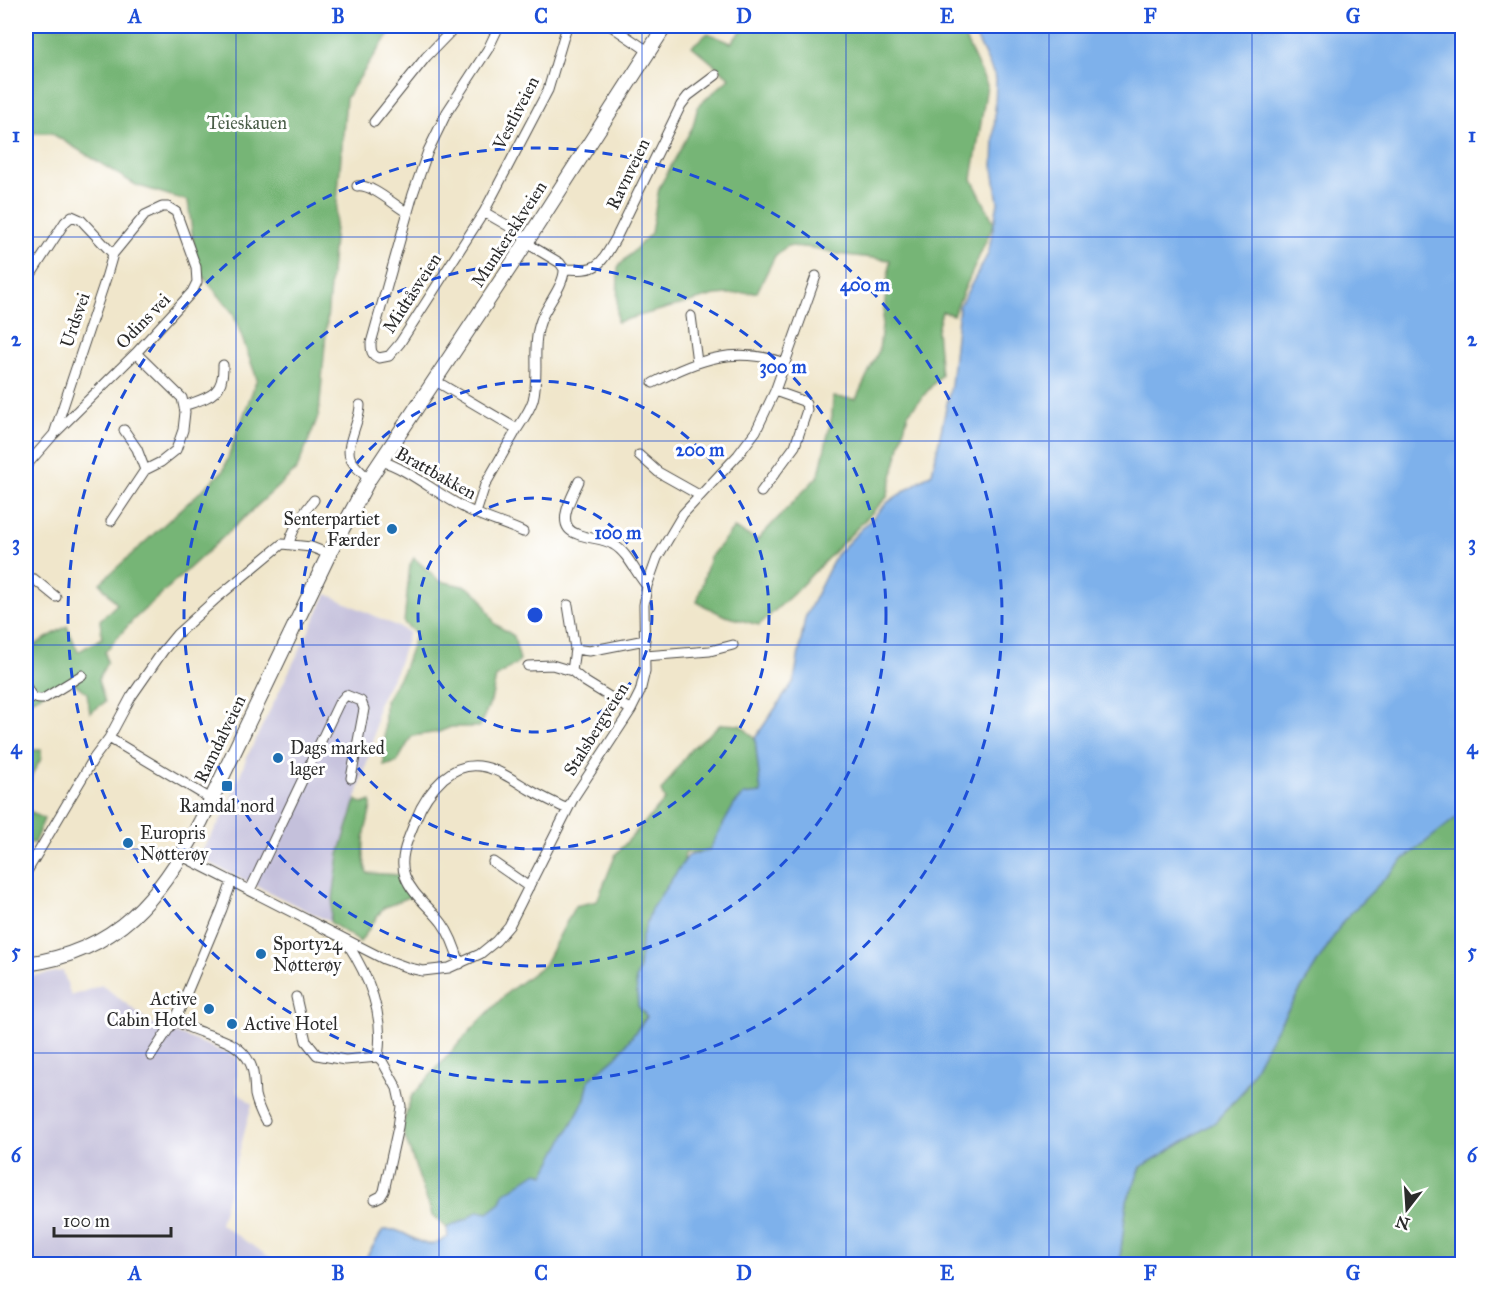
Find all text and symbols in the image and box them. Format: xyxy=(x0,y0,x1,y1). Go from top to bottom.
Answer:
text: A xyxy=(126,4,142,28)
text: B xyxy=(331,4,345,28)
text: C xyxy=(534,4,548,28)
text: D xyxy=(736,4,752,28)
text: E xyxy=(940,4,955,28)
text: F xyxy=(1143,4,1157,28)
text: G xyxy=(1346,4,1361,28)
street label: Vestliveien xyxy=(488,72,544,154)
park label: Teieskauen xyxy=(207,112,287,134)
text: 1 xyxy=(12,123,20,147)
text: 1 xyxy=(1468,123,1476,147)
street label: Ravnveien xyxy=(601,135,655,213)
street label: Munkerekkveien xyxy=(466,177,552,291)
street label: Midtåsveien xyxy=(378,249,446,337)
text: 400 m xyxy=(840,274,891,297)
street label: Urdsvei xyxy=(55,289,95,350)
street label: Odins vei xyxy=(111,289,175,353)
text: 2 xyxy=(11,327,22,351)
text: 2 xyxy=(1467,327,1478,351)
text: 300 m xyxy=(759,356,807,379)
text: 200 m xyxy=(676,439,725,461)
street label: Brattbakken xyxy=(392,442,481,504)
place label: Senterpartiet Færder xyxy=(283,508,381,551)
marker: Senterpartiet Færder xyxy=(385,522,399,536)
text: 100 m xyxy=(595,522,642,544)
text: 3 xyxy=(12,531,20,556)
text: 3 xyxy=(1468,531,1476,556)
centre of rings xyxy=(525,605,545,625)
street label: Stalsbergveien xyxy=(559,678,634,780)
street label: Ramdalveien xyxy=(189,691,251,786)
text: 4 xyxy=(10,735,22,760)
text: 4 xyxy=(1466,735,1478,760)
place label: Dags marked lager xyxy=(290,737,385,781)
marker: Dags marked lager xyxy=(271,751,285,765)
marker: Ramdal nord xyxy=(220,779,234,793)
place label: Ramdal nord xyxy=(179,795,275,817)
place label: Europris Nøtterøy xyxy=(140,822,209,865)
marker: Europris Nøtterøy xyxy=(121,836,135,850)
place label: Sporty24 Nøtterøy xyxy=(273,933,343,976)
text: 5 xyxy=(11,939,21,963)
text: 5 xyxy=(1467,939,1477,963)
marker: Sporty24 Nøtterøy xyxy=(254,947,268,961)
place label: Active Cabin Hotel xyxy=(107,988,197,1031)
marker: Active Cabin Hotel xyxy=(202,1002,216,1016)
place label: Active Hotel xyxy=(243,1013,338,1035)
marker: Active Hotel xyxy=(225,1017,239,1031)
text: 6 xyxy=(11,1143,23,1167)
text: 6 xyxy=(1467,1143,1479,1167)
north arrow xyxy=(1377,1179,1437,1239)
scale bar xyxy=(54,1200,171,1238)
text: 100 m xyxy=(63,1210,110,1232)
text: N xyxy=(1393,1212,1412,1234)
text: A xyxy=(126,1261,142,1285)
text: B xyxy=(331,1261,345,1285)
text: C xyxy=(534,1261,548,1285)
text: D xyxy=(736,1261,752,1285)
text: E xyxy=(940,1261,955,1285)
text: F xyxy=(1143,1261,1157,1285)
text: G xyxy=(1346,1261,1361,1285)

